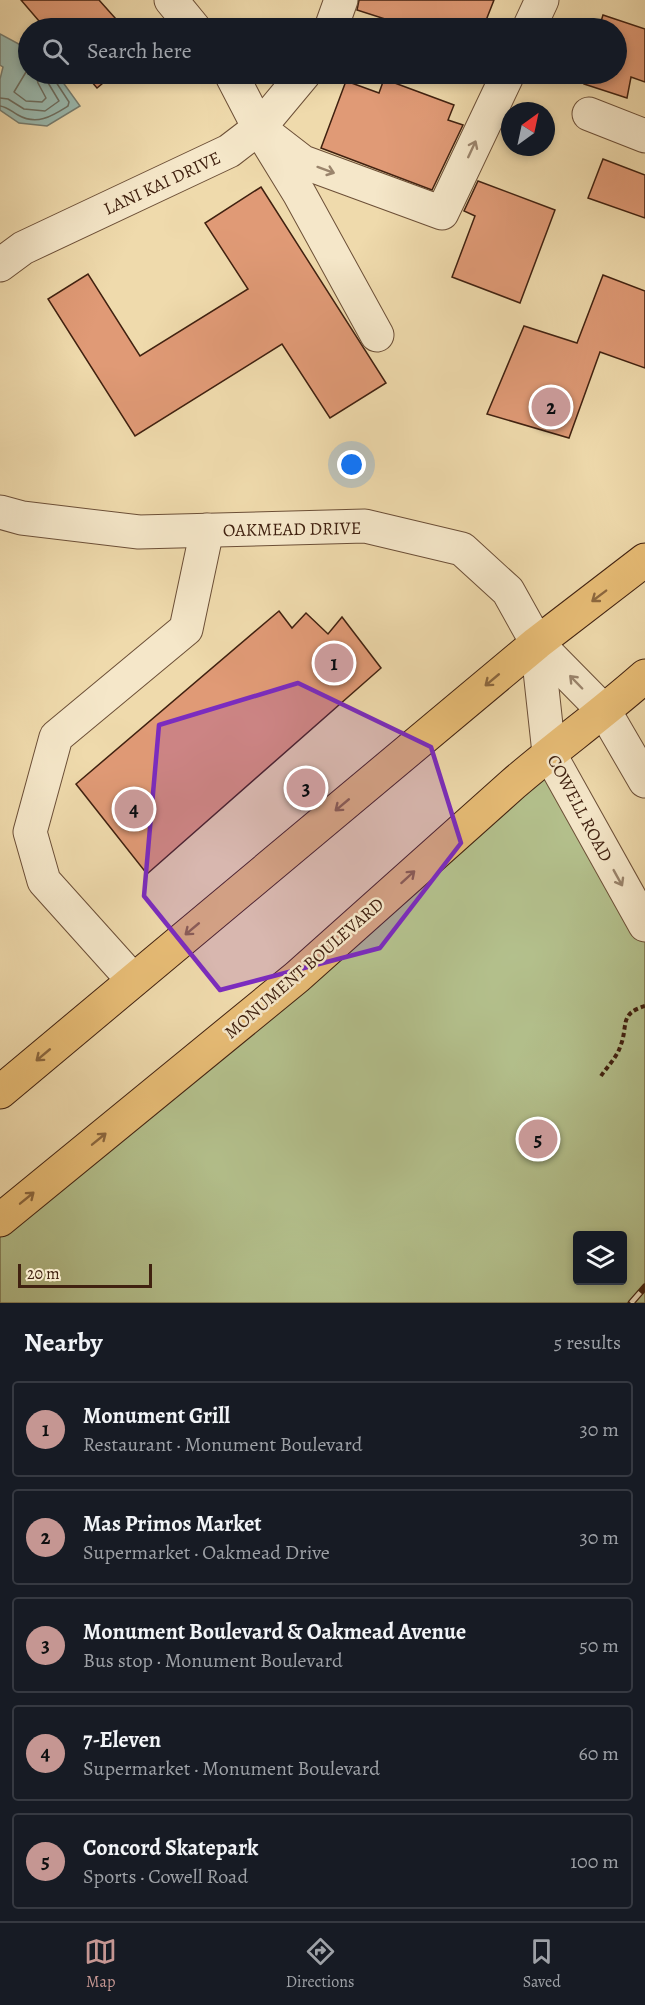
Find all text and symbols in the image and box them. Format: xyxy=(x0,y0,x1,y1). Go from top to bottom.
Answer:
search box xyxy=(18,18,627,84)
icon: search xyxy=(39,35,72,68)
text: Search here xyxy=(87,36,192,66)
north arrow xyxy=(501,102,555,156)
one-way arrow xyxy=(467,141,479,159)
street label: LANI KAI DRIVE xyxy=(100,145,224,221)
one-way arrow xyxy=(316,165,335,176)
pin: 2 xyxy=(532,384,570,430)
your location xyxy=(337,450,366,479)
street label: OAKMEAD DRIVE xyxy=(223,516,361,542)
one-way arrow xyxy=(591,590,607,602)
pin: 1 xyxy=(314,640,354,686)
one-way arrow xyxy=(485,673,500,687)
one-way arrow xyxy=(568,675,583,690)
street label: COWELL ROAD xyxy=(542,750,618,866)
pin: 3 xyxy=(286,766,326,810)
pin: 4 xyxy=(114,786,154,832)
one-way arrow xyxy=(334,798,350,811)
one-way arrow xyxy=(612,869,624,886)
one-way arrow xyxy=(400,870,415,884)
street label: MONUMENT BOULEVARD xyxy=(219,892,389,1044)
one-way arrow xyxy=(184,923,200,936)
one-way arrow xyxy=(36,1049,52,1062)
pin: 5 xyxy=(518,1116,558,1162)
one-way arrow xyxy=(91,1132,107,1145)
one-way arrow xyxy=(19,1191,35,1204)
map controls xyxy=(573,1231,627,1285)
button: layers xyxy=(573,1231,627,1285)
scale bar xyxy=(18,1261,152,1288)
text: 20 m xyxy=(27,1263,60,1285)
text: Nearby xyxy=(24,1325,103,1360)
text: 5 results xyxy=(554,1329,621,1356)
text: Monument Grill xyxy=(83,1401,230,1431)
text: 1 xyxy=(42,1416,49,1443)
text: 30 m xyxy=(579,1416,619,1443)
text: Restaurant · Monument Boulevard xyxy=(83,1431,362,1458)
text: Mas Primos Market xyxy=(83,1509,262,1539)
text: 2 xyxy=(41,1524,50,1551)
text: 30 m xyxy=(579,1524,619,1551)
text: Supermarket · Oakmead Drive xyxy=(83,1539,330,1566)
text: Monument Boulevard & Oakmead Avenue xyxy=(83,1617,466,1647)
text: 3 xyxy=(41,1632,50,1659)
text: 50 m xyxy=(579,1632,619,1659)
text: Bus stop · Monument Boulevard xyxy=(83,1647,343,1674)
text: 7-Eleven xyxy=(83,1725,161,1755)
text: 4 xyxy=(41,1740,50,1767)
text: 60 m xyxy=(579,1740,619,1767)
text: Supermarket · Monument Boulevard xyxy=(83,1755,380,1782)
text: Concord Skatepark xyxy=(83,1833,258,1863)
text: 5 xyxy=(41,1848,50,1875)
text: 100 m xyxy=(570,1848,619,1875)
text: Sports · Cowell Road xyxy=(83,1863,248,1890)
tab: Map xyxy=(84,1935,117,1993)
tab: Directions xyxy=(286,1935,354,1993)
tab: Saved xyxy=(523,1935,561,1993)

